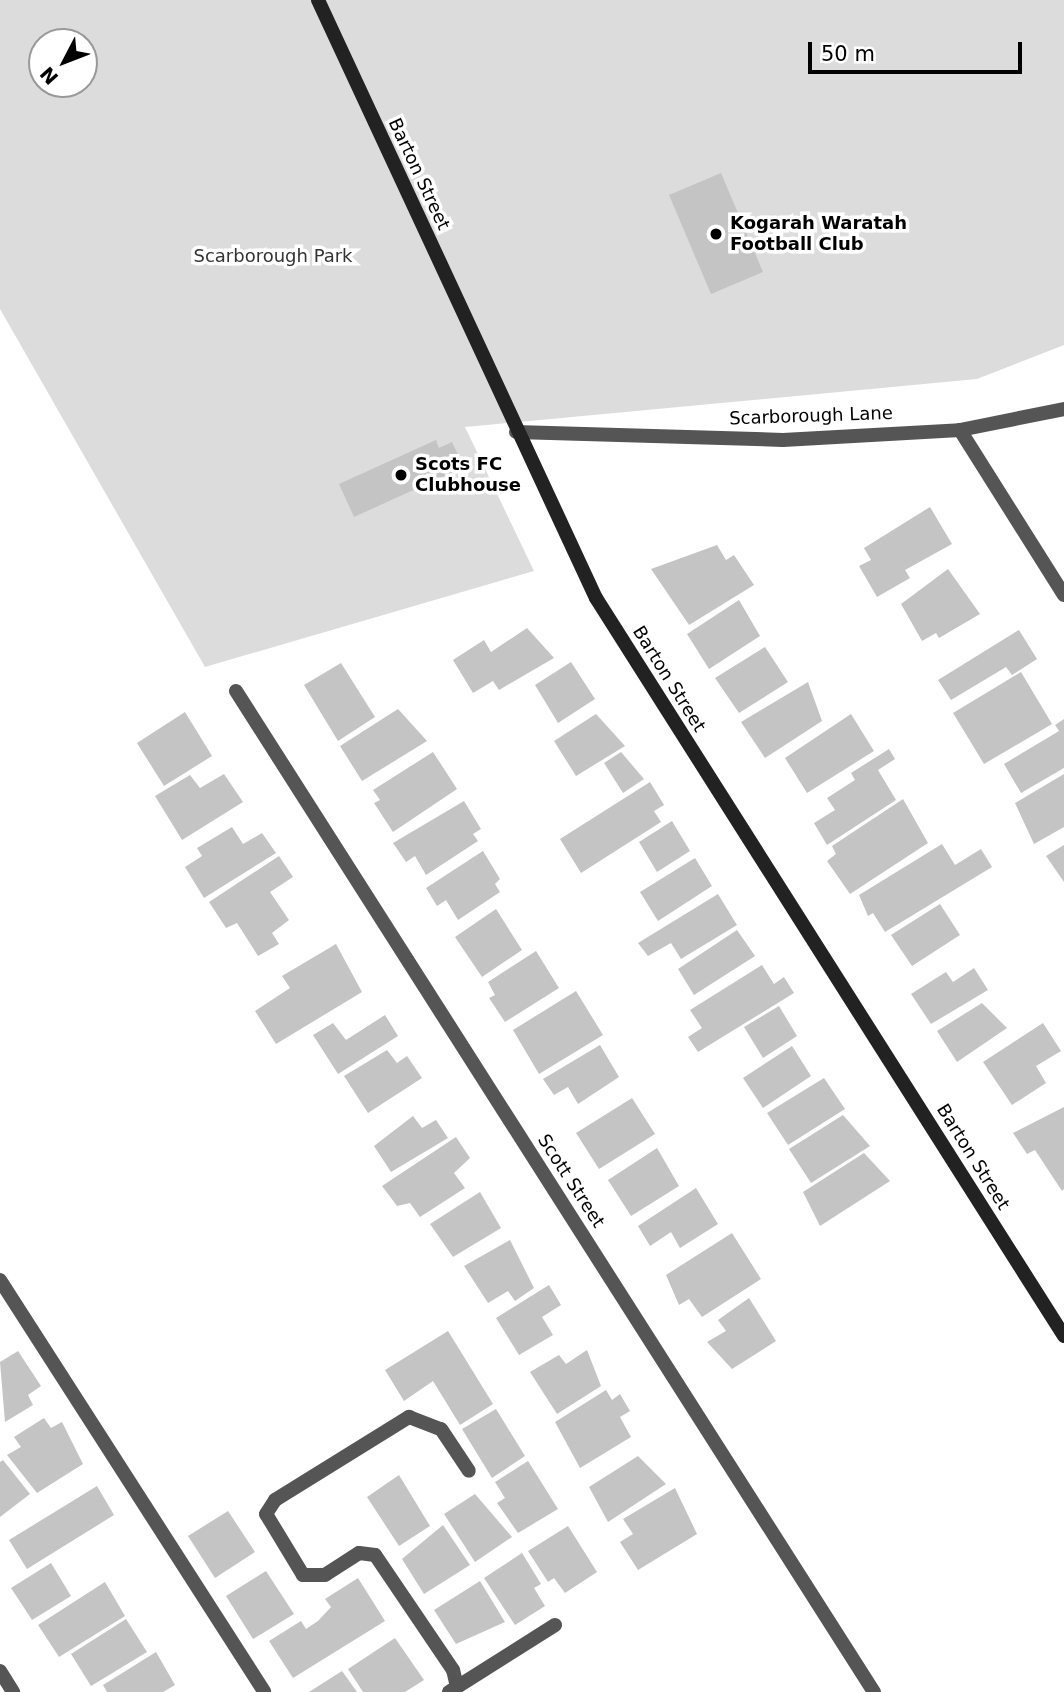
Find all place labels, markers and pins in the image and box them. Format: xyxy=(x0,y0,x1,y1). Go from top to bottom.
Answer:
place label: Kogarah Waratah Football Club xyxy=(730,213,907,256)
marker: Kogarah Waratah Football Club xyxy=(708,226,724,242)
place label: Scots FC Clubhouse xyxy=(415,454,521,496)
marker: Scots FC Clubhouse xyxy=(393,467,409,483)

